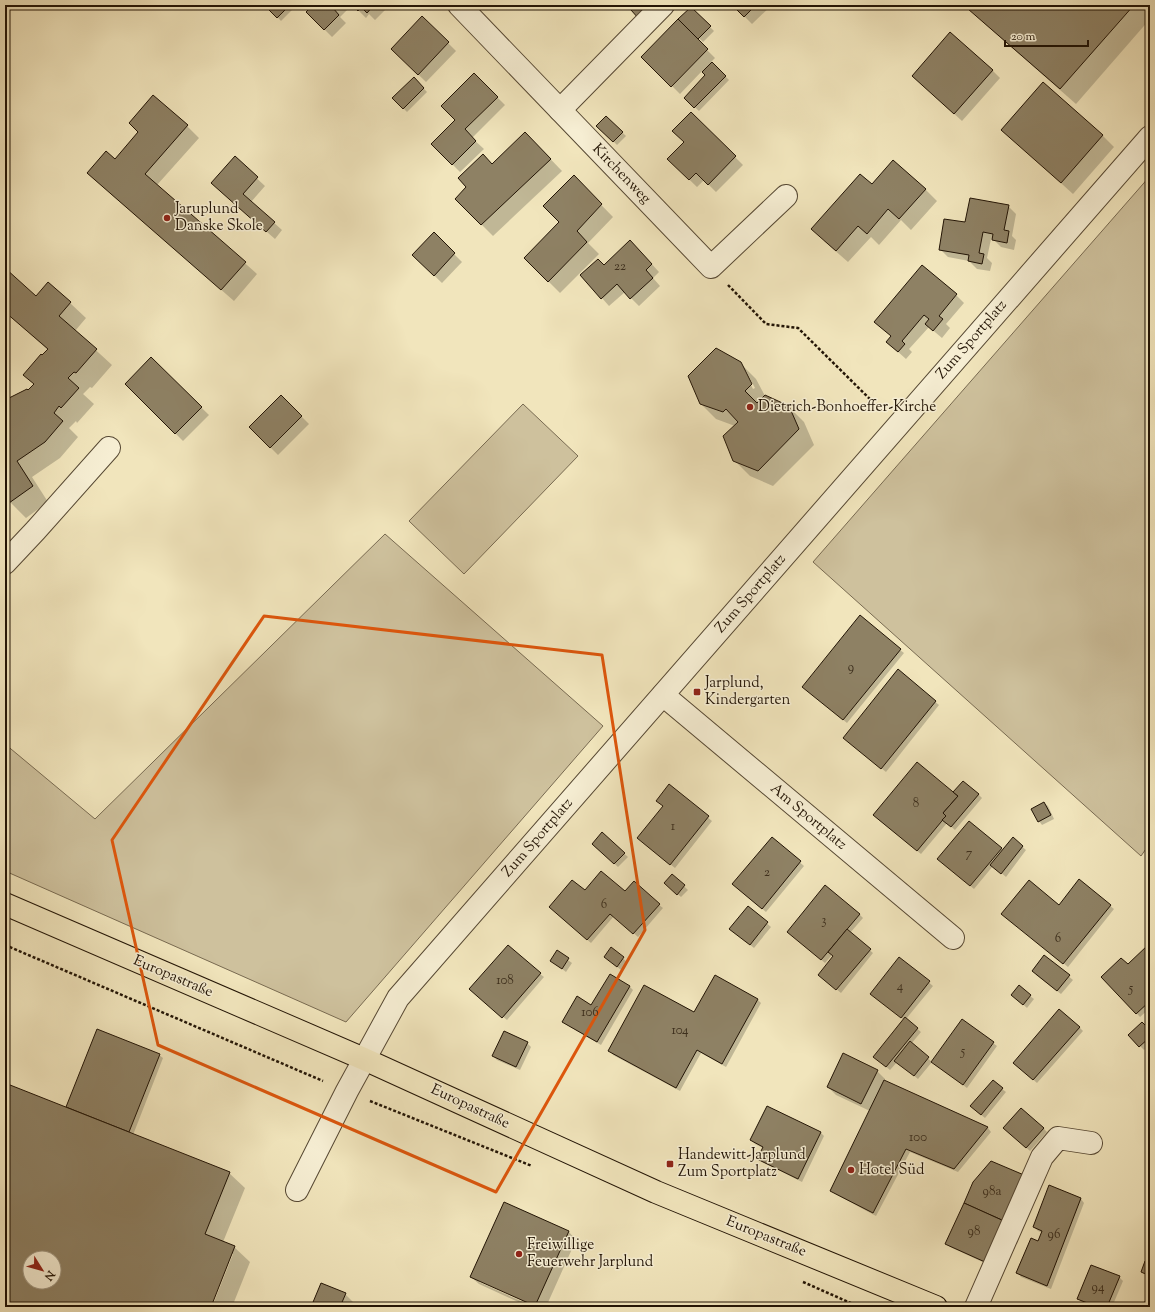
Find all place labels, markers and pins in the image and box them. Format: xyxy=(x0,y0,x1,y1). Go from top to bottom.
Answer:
place label: Jaruplund Danske Skole xyxy=(174,199,263,237)
marker: Jaruplund Danske Skole xyxy=(162,213,172,223)
place label: Dietrich-Bonhoeffer-Kirche xyxy=(758,397,936,418)
marker: Dietrich-Bonhoeffer-Kirche xyxy=(745,402,755,412)
place label: Jarplund, Kindergarten xyxy=(704,673,791,711)
marker: Jarplund, Kindergarten xyxy=(692,687,702,697)
place label: Handewitt-Jarplund Zum Sportplatz xyxy=(678,1145,806,1183)
marker: Handewitt-Jarplund Zum Sportplatz xyxy=(665,1159,675,1169)
place label: Hotel Süd xyxy=(859,1160,925,1181)
marker: Hotel Süd xyxy=(846,1165,856,1175)
place label: Freiwillige Feuerwehr Jarplund xyxy=(527,1235,654,1273)
marker: Freiwillige Feuerwehr Jarplund xyxy=(514,1249,524,1259)

